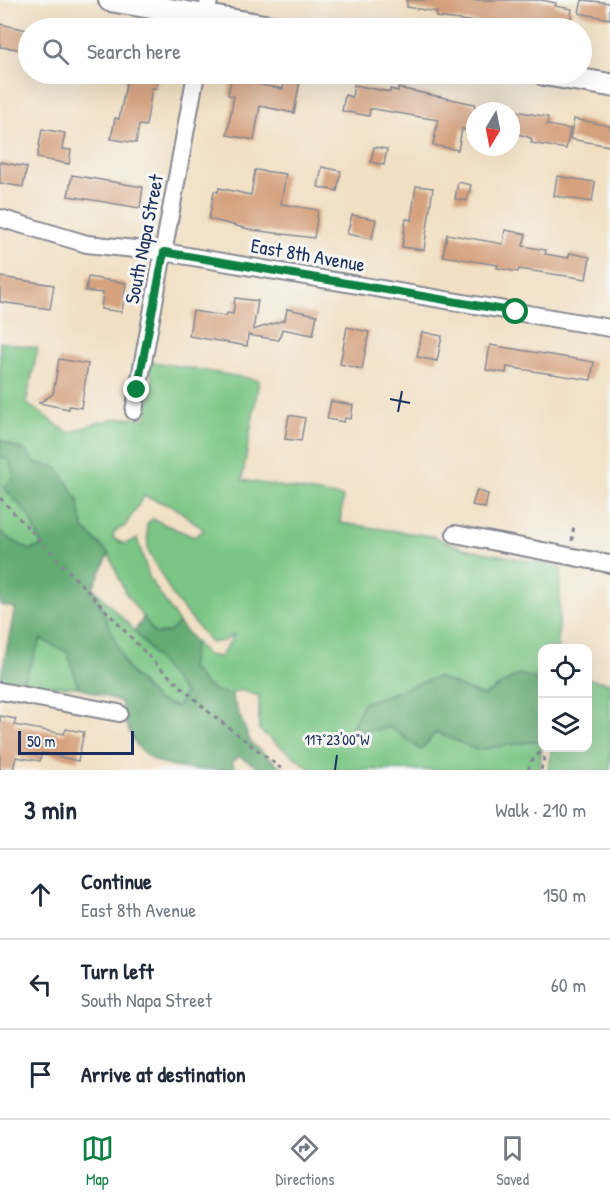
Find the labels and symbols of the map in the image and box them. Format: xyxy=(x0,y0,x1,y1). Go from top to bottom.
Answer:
north arrow xyxy=(466,102,520,156)
street label: South Napa Street xyxy=(118,171,169,306)
street label: East 8th Avenue xyxy=(249,231,367,278)
route start xyxy=(502,298,528,324)
route end xyxy=(123,376,149,402)
scale bar xyxy=(18,728,134,756)
text: 117°23'00"W xyxy=(304,729,370,750)

